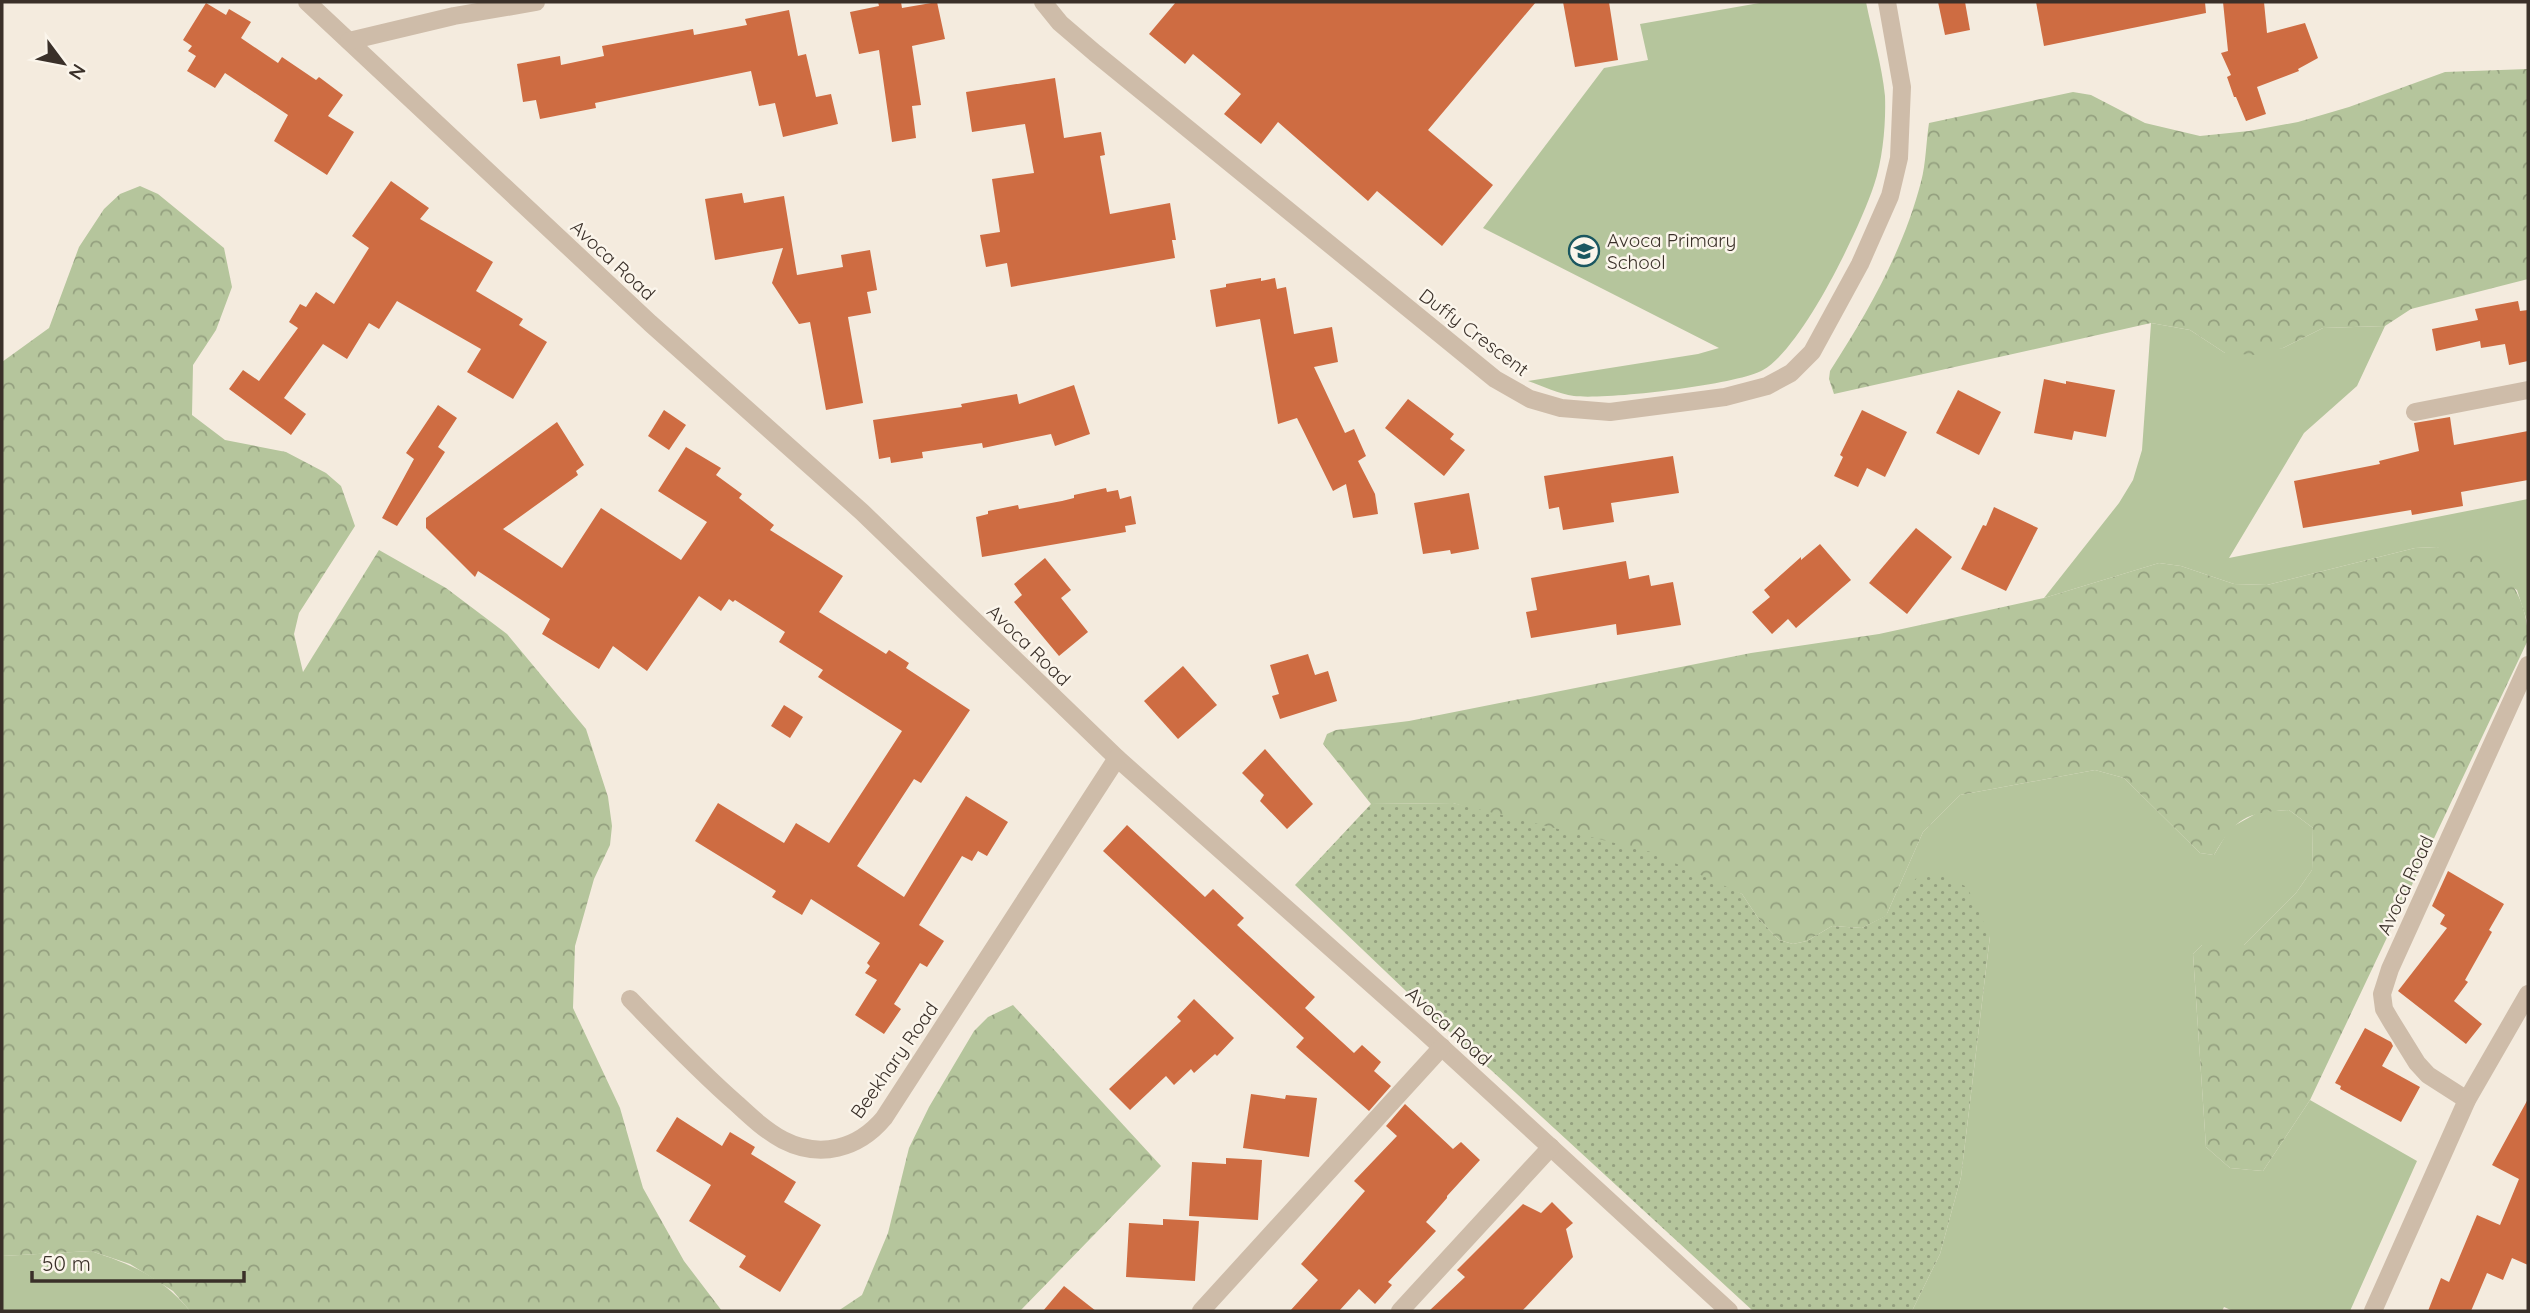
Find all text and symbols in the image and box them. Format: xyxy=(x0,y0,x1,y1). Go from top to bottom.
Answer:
north arrow xyxy=(28,28,98,98)
text: N xyxy=(64,60,91,84)
street label: Avoca Road xyxy=(566,215,660,305)
place label: Avoca Primary School xyxy=(1607,228,1736,274)
school or university icon: Avoca Primary School xyxy=(1567,234,1601,268)
street label: Duffy Crescent xyxy=(1414,283,1534,381)
street label: Avoca Road xyxy=(982,599,1076,691)
street label: Avoca Road xyxy=(2372,831,2438,939)
street label: Avoca Road xyxy=(1401,981,1497,1071)
street label: Beekhary Road xyxy=(845,997,943,1123)
scale bar xyxy=(32,1240,243,1284)
text: 50 m xyxy=(42,1250,91,1276)

